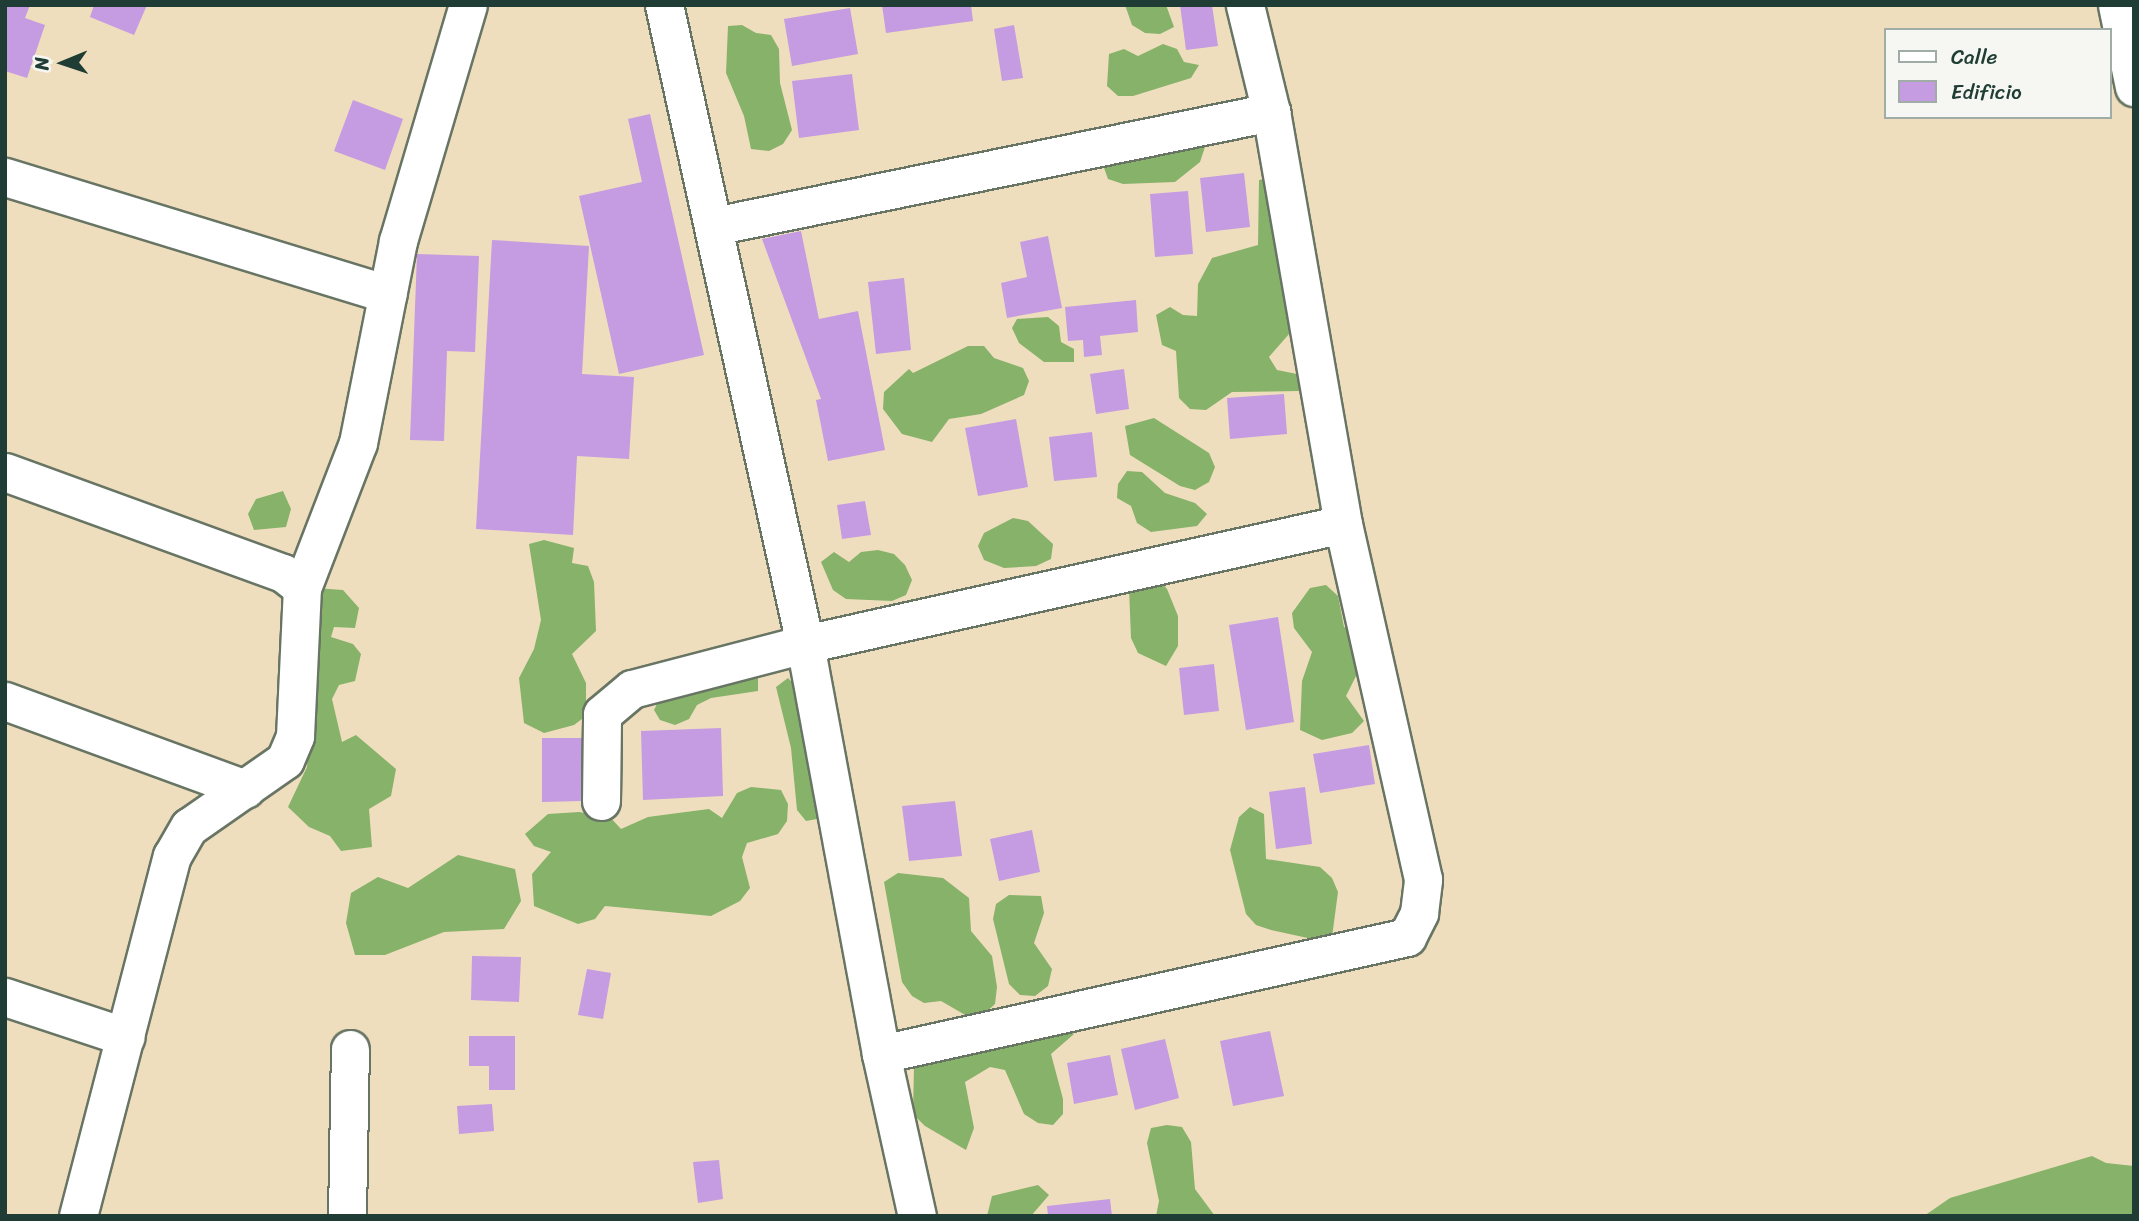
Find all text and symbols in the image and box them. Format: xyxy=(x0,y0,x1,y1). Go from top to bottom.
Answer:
north arrow xyxy=(28,28,98,98)
legend xyxy=(1884,28,2111,119)
text: Calle xyxy=(1951,38,1997,76)
text: N xyxy=(25,57,58,71)
text: Edificio xyxy=(1951,73,2022,111)

